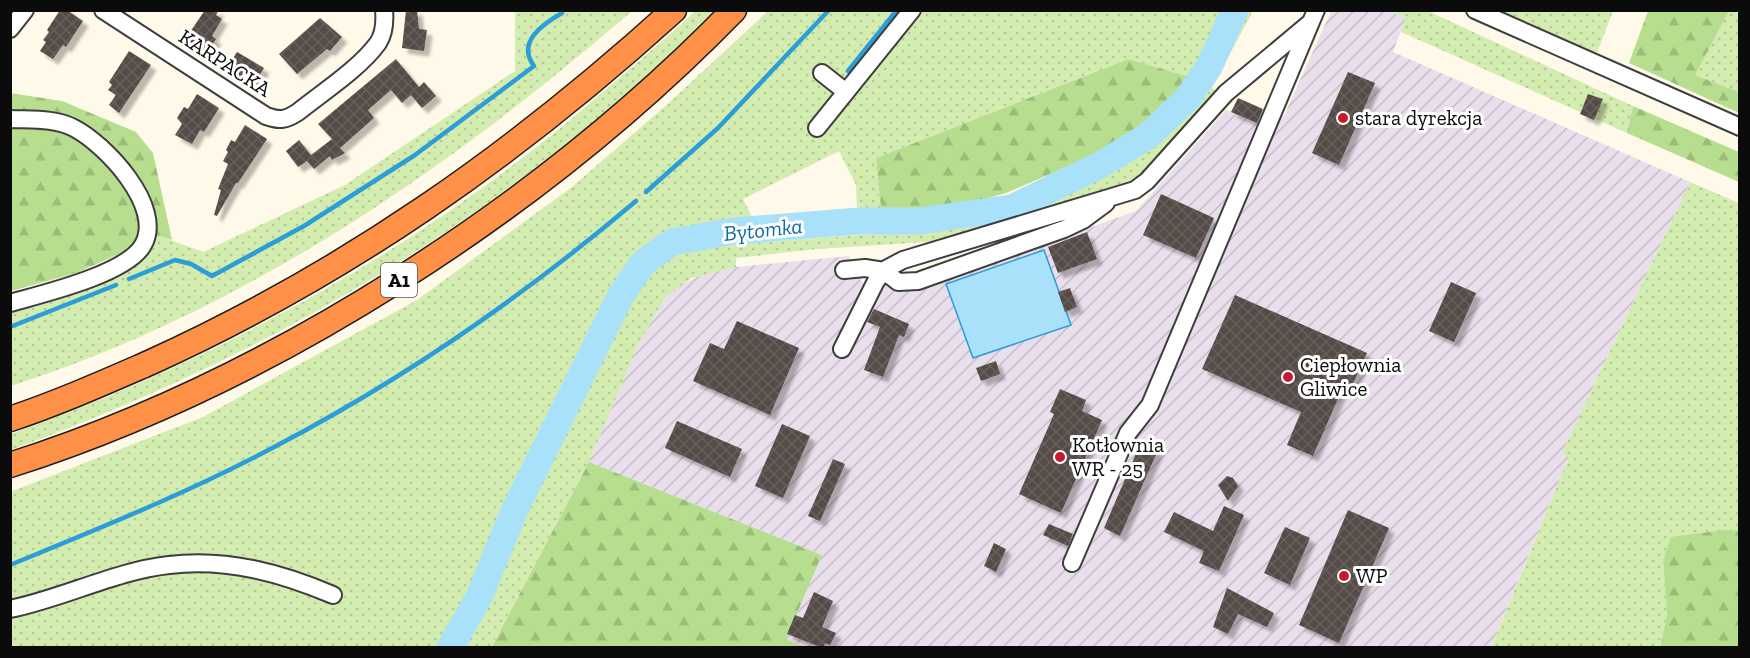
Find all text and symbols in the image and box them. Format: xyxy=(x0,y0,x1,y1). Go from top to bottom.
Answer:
street label: KARPACKA xyxy=(175,24,276,102)
place label: stara dyrekcja xyxy=(1355,105,1482,131)
marker: stara dyrekcja xyxy=(1336,111,1350,125)
water label: Bytomka xyxy=(722,212,804,247)
road number: A1 xyxy=(381,263,417,297)
place label: Ciepłownia Gliwice xyxy=(1300,352,1401,401)
marker: Ciepłownia Gliwice xyxy=(1281,370,1295,384)
place label: Kotłownia WR - 25 xyxy=(1072,432,1164,481)
marker: Kotłownia WR - 25 xyxy=(1053,450,1067,464)
place label: WP xyxy=(1356,563,1388,588)
marker: WP xyxy=(1337,569,1351,583)

